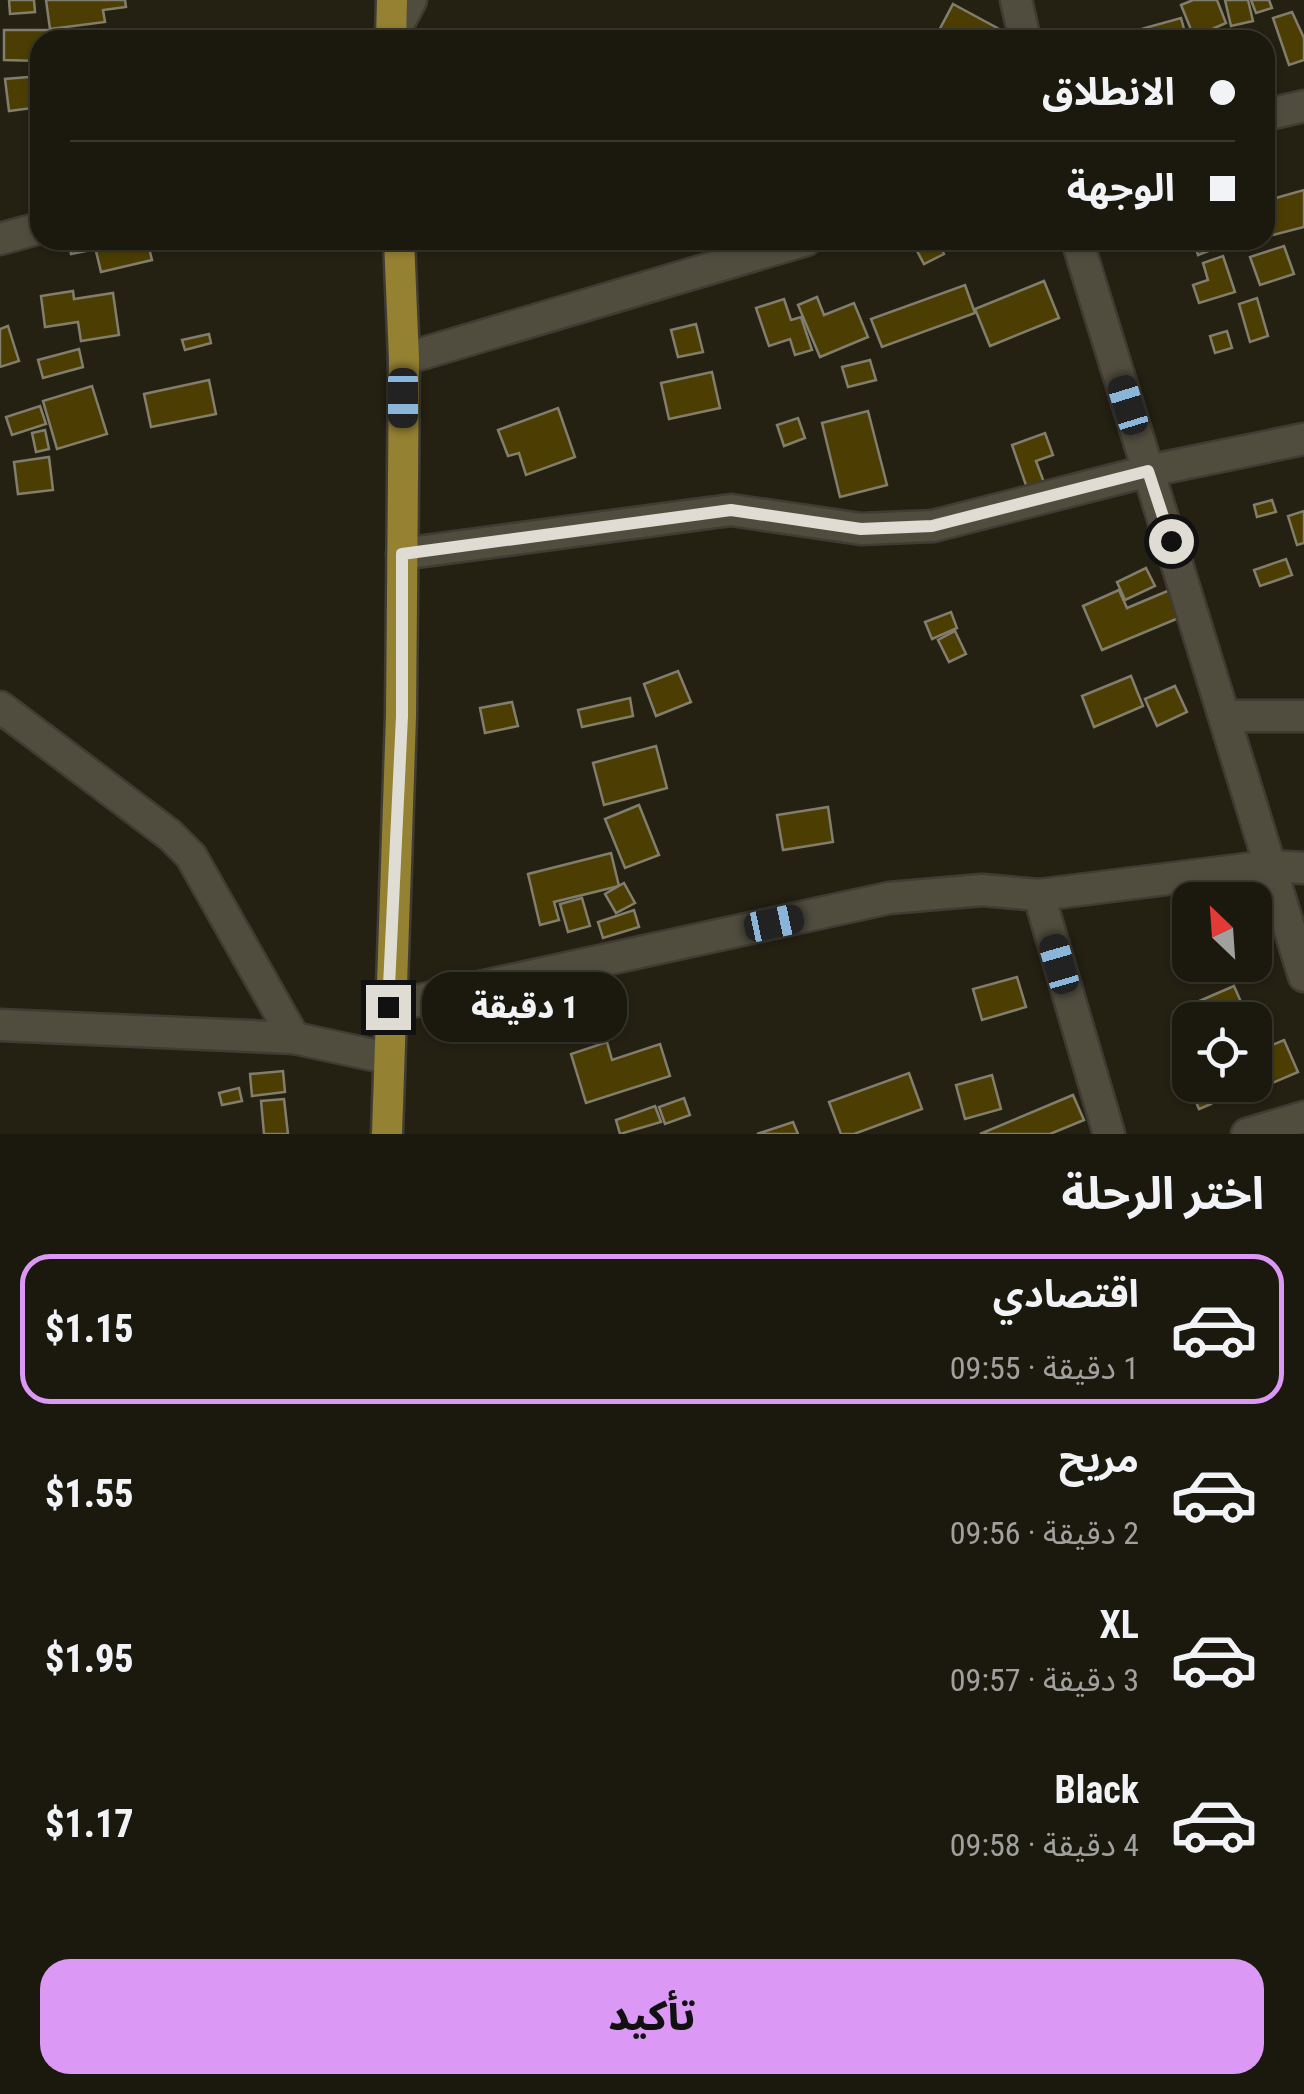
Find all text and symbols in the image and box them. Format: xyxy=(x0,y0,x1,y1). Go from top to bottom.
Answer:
text: الانطلاق xyxy=(1042,70,1175,114)
text: الوجهة xyxy=(1067,166,1175,210)
car xyxy=(388,368,418,428)
car xyxy=(1105,372,1151,438)
route start xyxy=(1149,519,1194,564)
north arrow xyxy=(1172,882,1272,982)
map controls xyxy=(1172,882,1272,1102)
car xyxy=(742,902,806,944)
car xyxy=(1036,931,1082,997)
callout: 1 دقيقة xyxy=(423,972,628,1042)
route end xyxy=(366,985,411,1030)
text: 1 دقيقة xyxy=(471,988,578,1026)
button: locate xyxy=(1172,1002,1272,1102)
text: اختر الرحلة xyxy=(1061,1167,1264,1220)
text: اقتصادي xyxy=(993,1272,1139,1316)
icon: car xyxy=(1169,1284,1259,1374)
text: $1.15 xyxy=(45,1307,134,1351)
text: 1 دقيقة · 09:55 xyxy=(950,1349,1139,1387)
text: مريح xyxy=(1059,1437,1139,1481)
icon: car xyxy=(1169,1449,1259,1539)
text: $1.55 xyxy=(45,1472,134,1516)
text: 2 دقيقة · 09:56 xyxy=(950,1514,1139,1552)
text: XL xyxy=(1100,1603,1139,1647)
icon: car xyxy=(1169,1614,1259,1704)
text: $1.95 xyxy=(45,1637,134,1681)
text: 3 دقيقة · 09:57 xyxy=(950,1661,1139,1699)
text: Black xyxy=(1055,1768,1139,1812)
icon: car xyxy=(1169,1779,1259,1869)
text: $1.17 xyxy=(45,1802,134,1846)
text: 4 دقيقة · 09:58 xyxy=(950,1826,1139,1864)
button: تأكيد xyxy=(40,1959,1264,2074)

